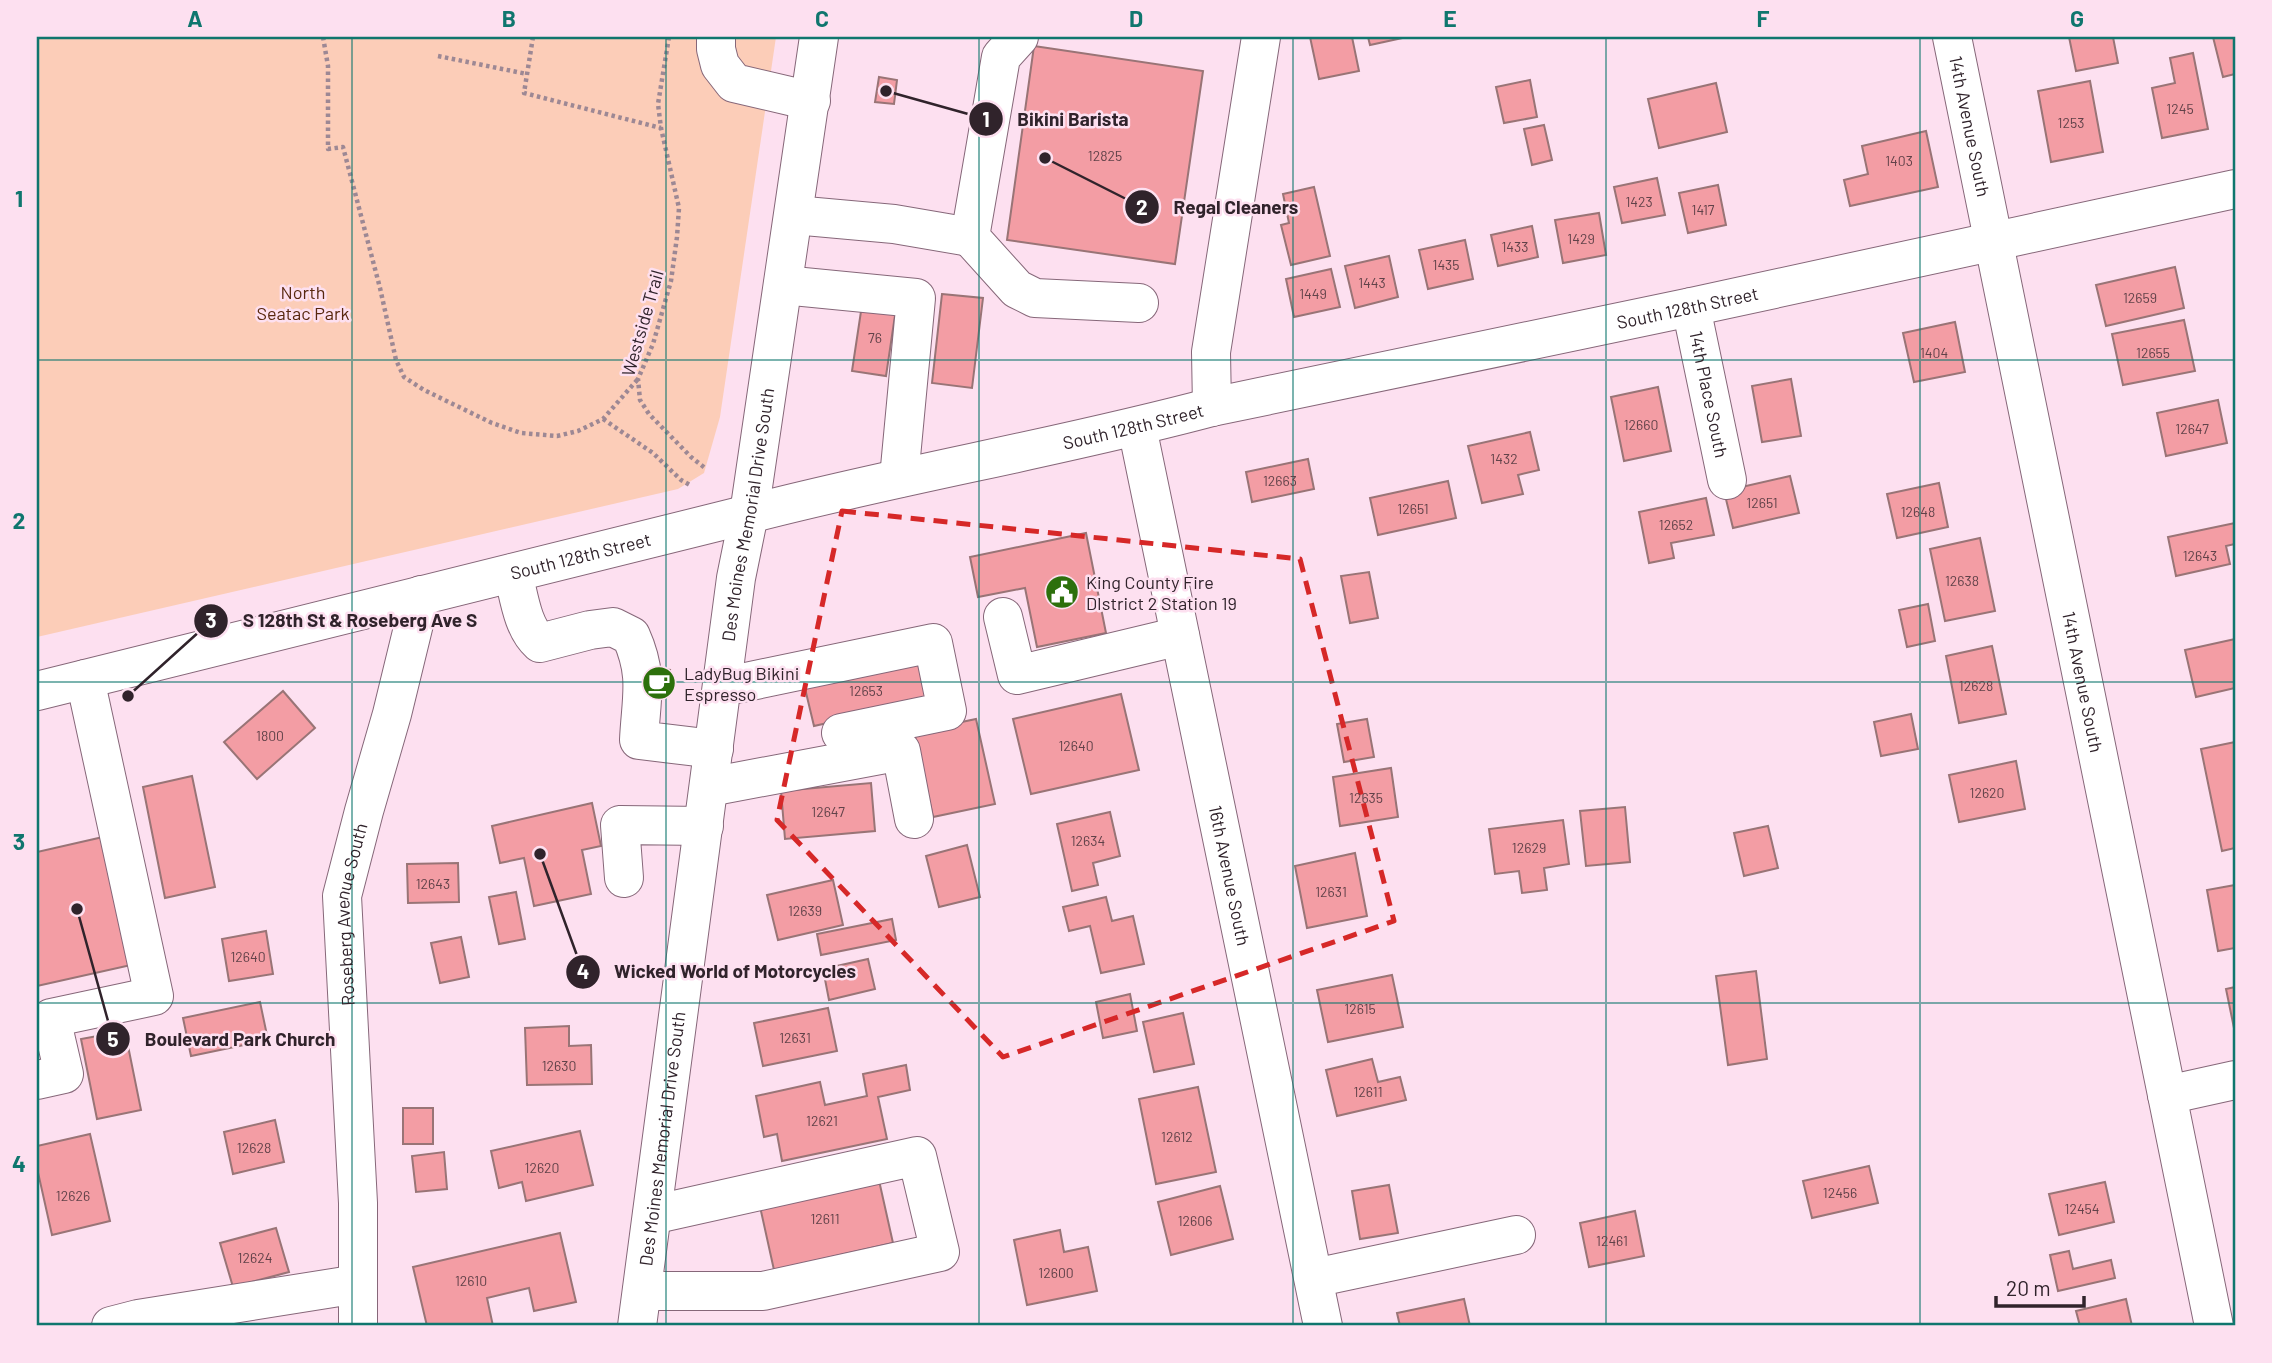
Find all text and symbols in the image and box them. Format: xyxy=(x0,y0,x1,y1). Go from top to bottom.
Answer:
text: A xyxy=(187,4,203,32)
text: B xyxy=(502,4,516,32)
text: C xyxy=(815,4,829,32)
text: D xyxy=(1129,4,1143,32)
text: E xyxy=(1443,4,1457,32)
text: F xyxy=(1757,4,1770,32)
text: G xyxy=(2070,4,2084,32)
street label: 14th Avenue South xyxy=(1945,54,1995,199)
callout: Bikini Barista xyxy=(969,99,1143,139)
house number: 1245 xyxy=(2166,100,2194,117)
text: 1 xyxy=(982,106,990,131)
text: Bikini Barista xyxy=(1017,107,1129,130)
house number: 1253 xyxy=(2058,114,2084,131)
house number: 12825 xyxy=(1088,147,1122,164)
house number: 1403 xyxy=(1885,152,1913,169)
text: 1 xyxy=(15,184,23,212)
callout: Regal Cleaners xyxy=(1124,187,1312,227)
house number: 1423 xyxy=(1625,193,1653,210)
text: 2 xyxy=(1136,194,1148,219)
text: Regal Cleaners xyxy=(1174,195,1298,218)
house number: 1417 xyxy=(1692,201,1715,218)
house number: 1429 xyxy=(1567,230,1595,247)
house number: 1433 xyxy=(1501,238,1529,255)
house number: 1435 xyxy=(1432,256,1460,273)
street label: Westside Trail xyxy=(616,267,668,379)
house number: 1443 xyxy=(1358,274,1386,291)
park label: North Seatac Park xyxy=(256,281,350,324)
street label: South 128th Street xyxy=(1615,282,1760,333)
house number: 1449 xyxy=(1299,285,1327,302)
house number: 12659 xyxy=(2123,289,2157,306)
house number: 76 xyxy=(868,329,882,346)
street label: 14th Place South xyxy=(1685,329,1733,459)
house number: 1404 xyxy=(1920,344,1948,361)
house number: 12655 xyxy=(2136,344,2170,361)
street label: Des Moines Memorial Drive South xyxy=(717,386,778,643)
street label: South 128th Street xyxy=(1061,399,1206,454)
house number: 12660 xyxy=(1624,416,1658,433)
house number: 12647 xyxy=(2175,420,2209,437)
house number: 1432 xyxy=(1490,450,1518,467)
house number: 12663 xyxy=(1263,472,1297,489)
house number: 12651 xyxy=(1746,494,1778,511)
house number: 12651 xyxy=(1397,500,1429,517)
house number: 12648 xyxy=(1901,503,1935,520)
text: 2 xyxy=(13,506,25,534)
house number: 12652 xyxy=(1659,516,1693,533)
street label: South 128th Street xyxy=(508,528,653,584)
house number: 12643 xyxy=(2183,547,2217,564)
place label: King County Fire DIstrict 2 Station 19 xyxy=(1086,571,1237,614)
house number: 12638 xyxy=(1945,572,1979,589)
public building icon: King County Fire DIstrict 2 Station 19 xyxy=(1043,573,1081,611)
callout: S 128th St & Roseberg Ave S xyxy=(193,601,491,641)
text: 3 xyxy=(205,607,217,632)
text: S 128th St & Roseberg Ave S xyxy=(243,608,477,631)
street label: 14th Avenue South xyxy=(2058,609,2108,754)
place label: LadyBug Bikini Espresso xyxy=(684,662,799,705)
cafe icon: LadyBug Bikini Espresso xyxy=(640,664,678,702)
house number: 12628 xyxy=(1959,677,1993,694)
house number: 12653 xyxy=(849,682,883,699)
house number: 1800 xyxy=(256,727,284,744)
house number: 12640 xyxy=(1058,737,1094,754)
house number: 12620 xyxy=(1969,784,2005,801)
house number: 12635 xyxy=(1349,789,1383,806)
house number: 12647 xyxy=(811,803,845,820)
street label: 16th Avenue South xyxy=(1205,803,1255,948)
street label: Roseberg Avenue South xyxy=(330,821,371,1006)
text: 3 xyxy=(13,827,25,855)
house number: 12634 xyxy=(1071,832,1105,849)
house number: 12629 xyxy=(1512,839,1546,856)
house number: 12643 xyxy=(416,875,450,892)
house number: 12631 xyxy=(1315,883,1347,900)
house number: 12639 xyxy=(788,902,822,919)
house number: 12640 xyxy=(230,948,266,965)
callout: Wicked World of Motorcycles xyxy=(565,952,870,992)
text: 4 xyxy=(577,958,589,983)
text: Wicked World of Motorcycles xyxy=(614,959,856,982)
house number: 12615 xyxy=(1344,1000,1376,1017)
street label: Des Moines Memorial Drive South xyxy=(634,1010,690,1267)
callout: Boulevard Park Church xyxy=(95,1019,349,1059)
text: 5 xyxy=(107,1026,119,1051)
text: Boulevard Park Church xyxy=(145,1027,335,1050)
house number: 12631 xyxy=(779,1029,811,1046)
house number: 12630 xyxy=(542,1057,576,1074)
house number: 12611 xyxy=(1353,1083,1383,1100)
house number: 12621 xyxy=(806,1112,838,1129)
house number: 12612 xyxy=(1161,1128,1193,1145)
house number: 12628 xyxy=(237,1139,271,1156)
text: 4 xyxy=(12,1149,26,1177)
house number: 12620 xyxy=(524,1159,560,1176)
house number: 12456 xyxy=(1823,1184,1857,1201)
house number: 12626 xyxy=(56,1187,90,1204)
house number: 12454 xyxy=(2064,1200,2100,1217)
house number: 12611 xyxy=(810,1210,840,1227)
house number: 12606 xyxy=(1178,1212,1212,1229)
house number: 12461 xyxy=(1596,1232,1628,1249)
house number: 12624 xyxy=(238,1249,272,1266)
house number: 12600 xyxy=(1038,1264,1074,1281)
scale bar xyxy=(1996,1265,2083,1309)
house number: 12610 xyxy=(455,1272,487,1289)
text: 20 m xyxy=(2006,1275,2051,1300)

